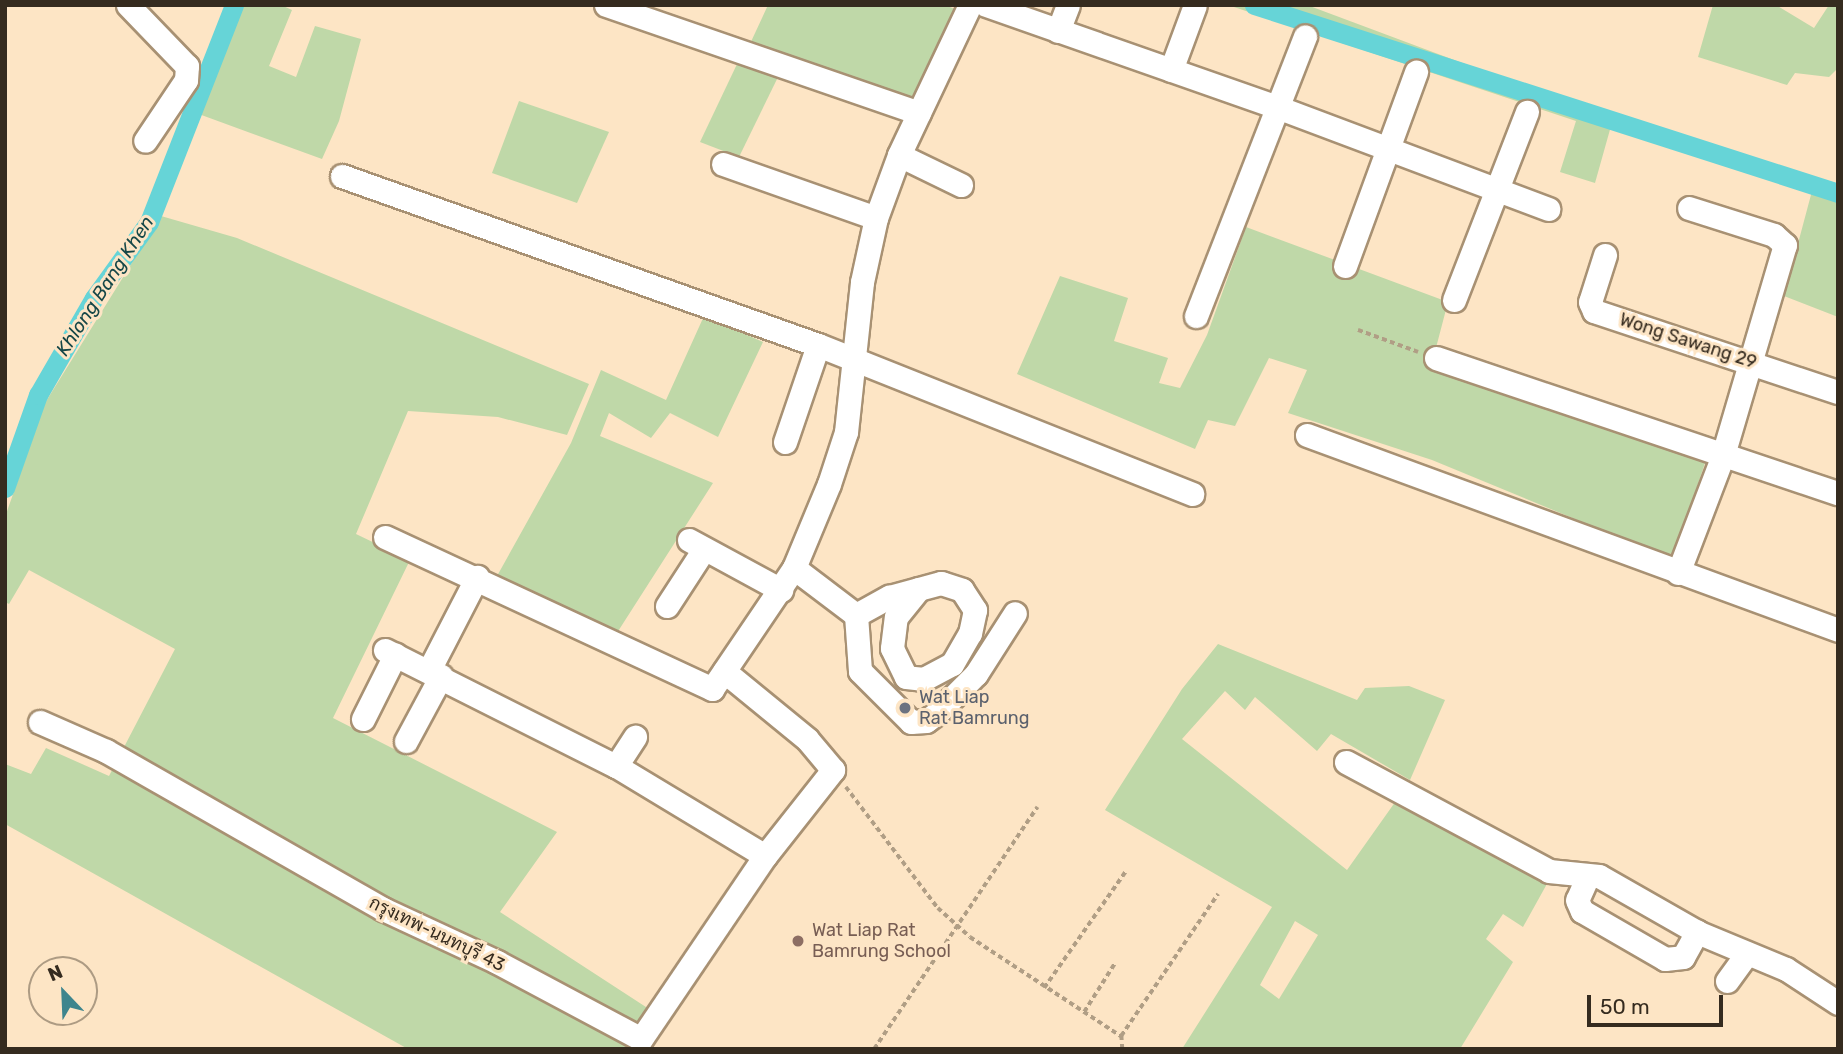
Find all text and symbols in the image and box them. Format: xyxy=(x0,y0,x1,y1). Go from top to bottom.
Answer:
water label: Khlong Bang Khen xyxy=(51,212,159,360)
street label: Wong Sawang 29 xyxy=(1617,309,1759,373)
place label: Wat Liap Rat Bamrung xyxy=(919,687,1029,730)
marker: Wat Liap Rat Bamrung xyxy=(897,700,913,716)
street label: กรุงเทพ-นนทบุรี 43 xyxy=(366,892,508,976)
place label: Wat Liap Rat Bamrung School xyxy=(812,920,951,962)
marker: Wat Liap Rat Bamrung School xyxy=(790,933,806,949)
north arrow xyxy=(28,956,98,1026)
text: N xyxy=(45,960,66,986)
scale bar xyxy=(1591,981,1728,1025)
text: 50 m xyxy=(1600,994,1650,1019)

